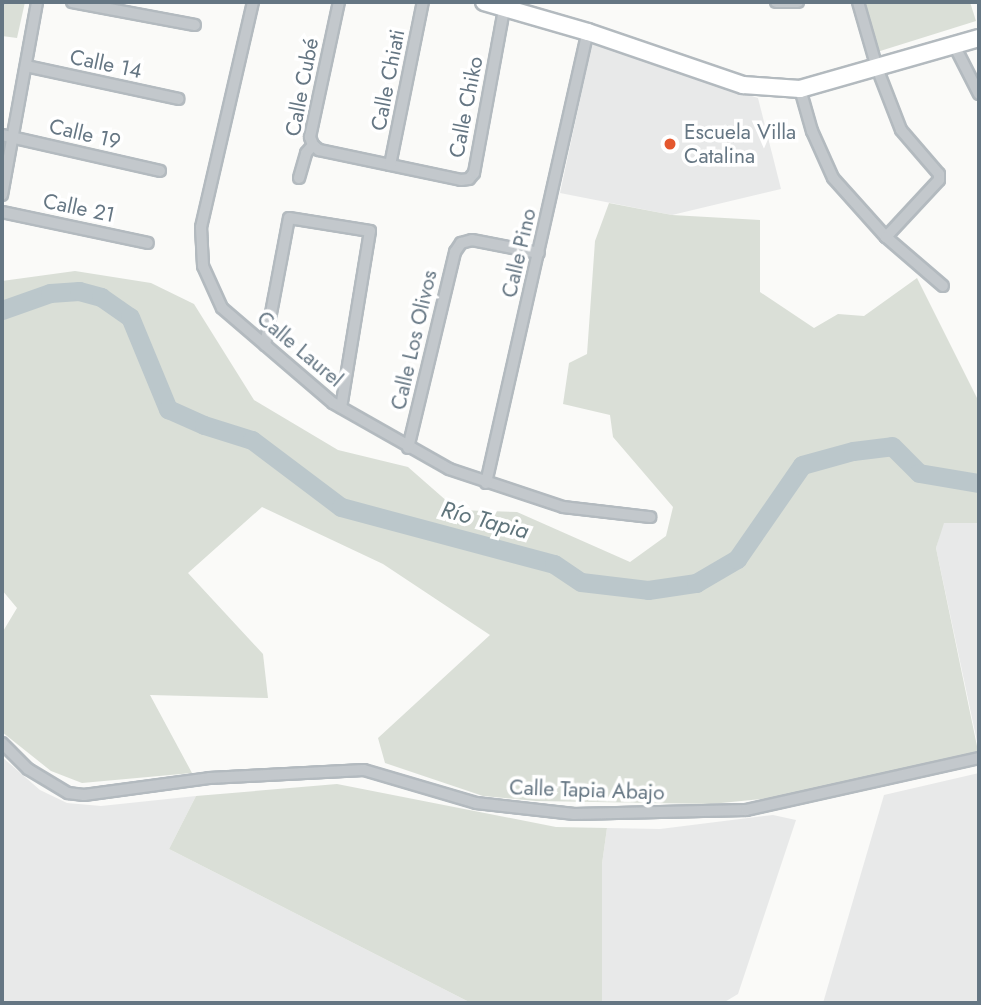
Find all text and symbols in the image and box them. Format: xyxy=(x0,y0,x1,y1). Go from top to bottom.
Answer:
street label: Calle Chiati xyxy=(366,27,410,133)
street label: Calle Cubé xyxy=(280,36,324,138)
street label: Calle 14 xyxy=(68,44,144,84)
street label: Calle Chiko xyxy=(444,54,488,160)
street label: Calle 19 xyxy=(47,114,123,154)
place label: Escuela Villa Catalina xyxy=(684,119,796,169)
marker: Escuela Villa Catalina xyxy=(662,136,678,152)
street label: Calle 21 xyxy=(41,188,117,228)
street label: Calle Pino xyxy=(497,206,541,300)
street label: Calle Los Olivos xyxy=(386,268,442,412)
street label: Calle Laurel xyxy=(252,306,348,392)
water label: Río Tapia xyxy=(438,495,532,545)
street label: Calle Tapia Abajo xyxy=(509,775,665,805)

